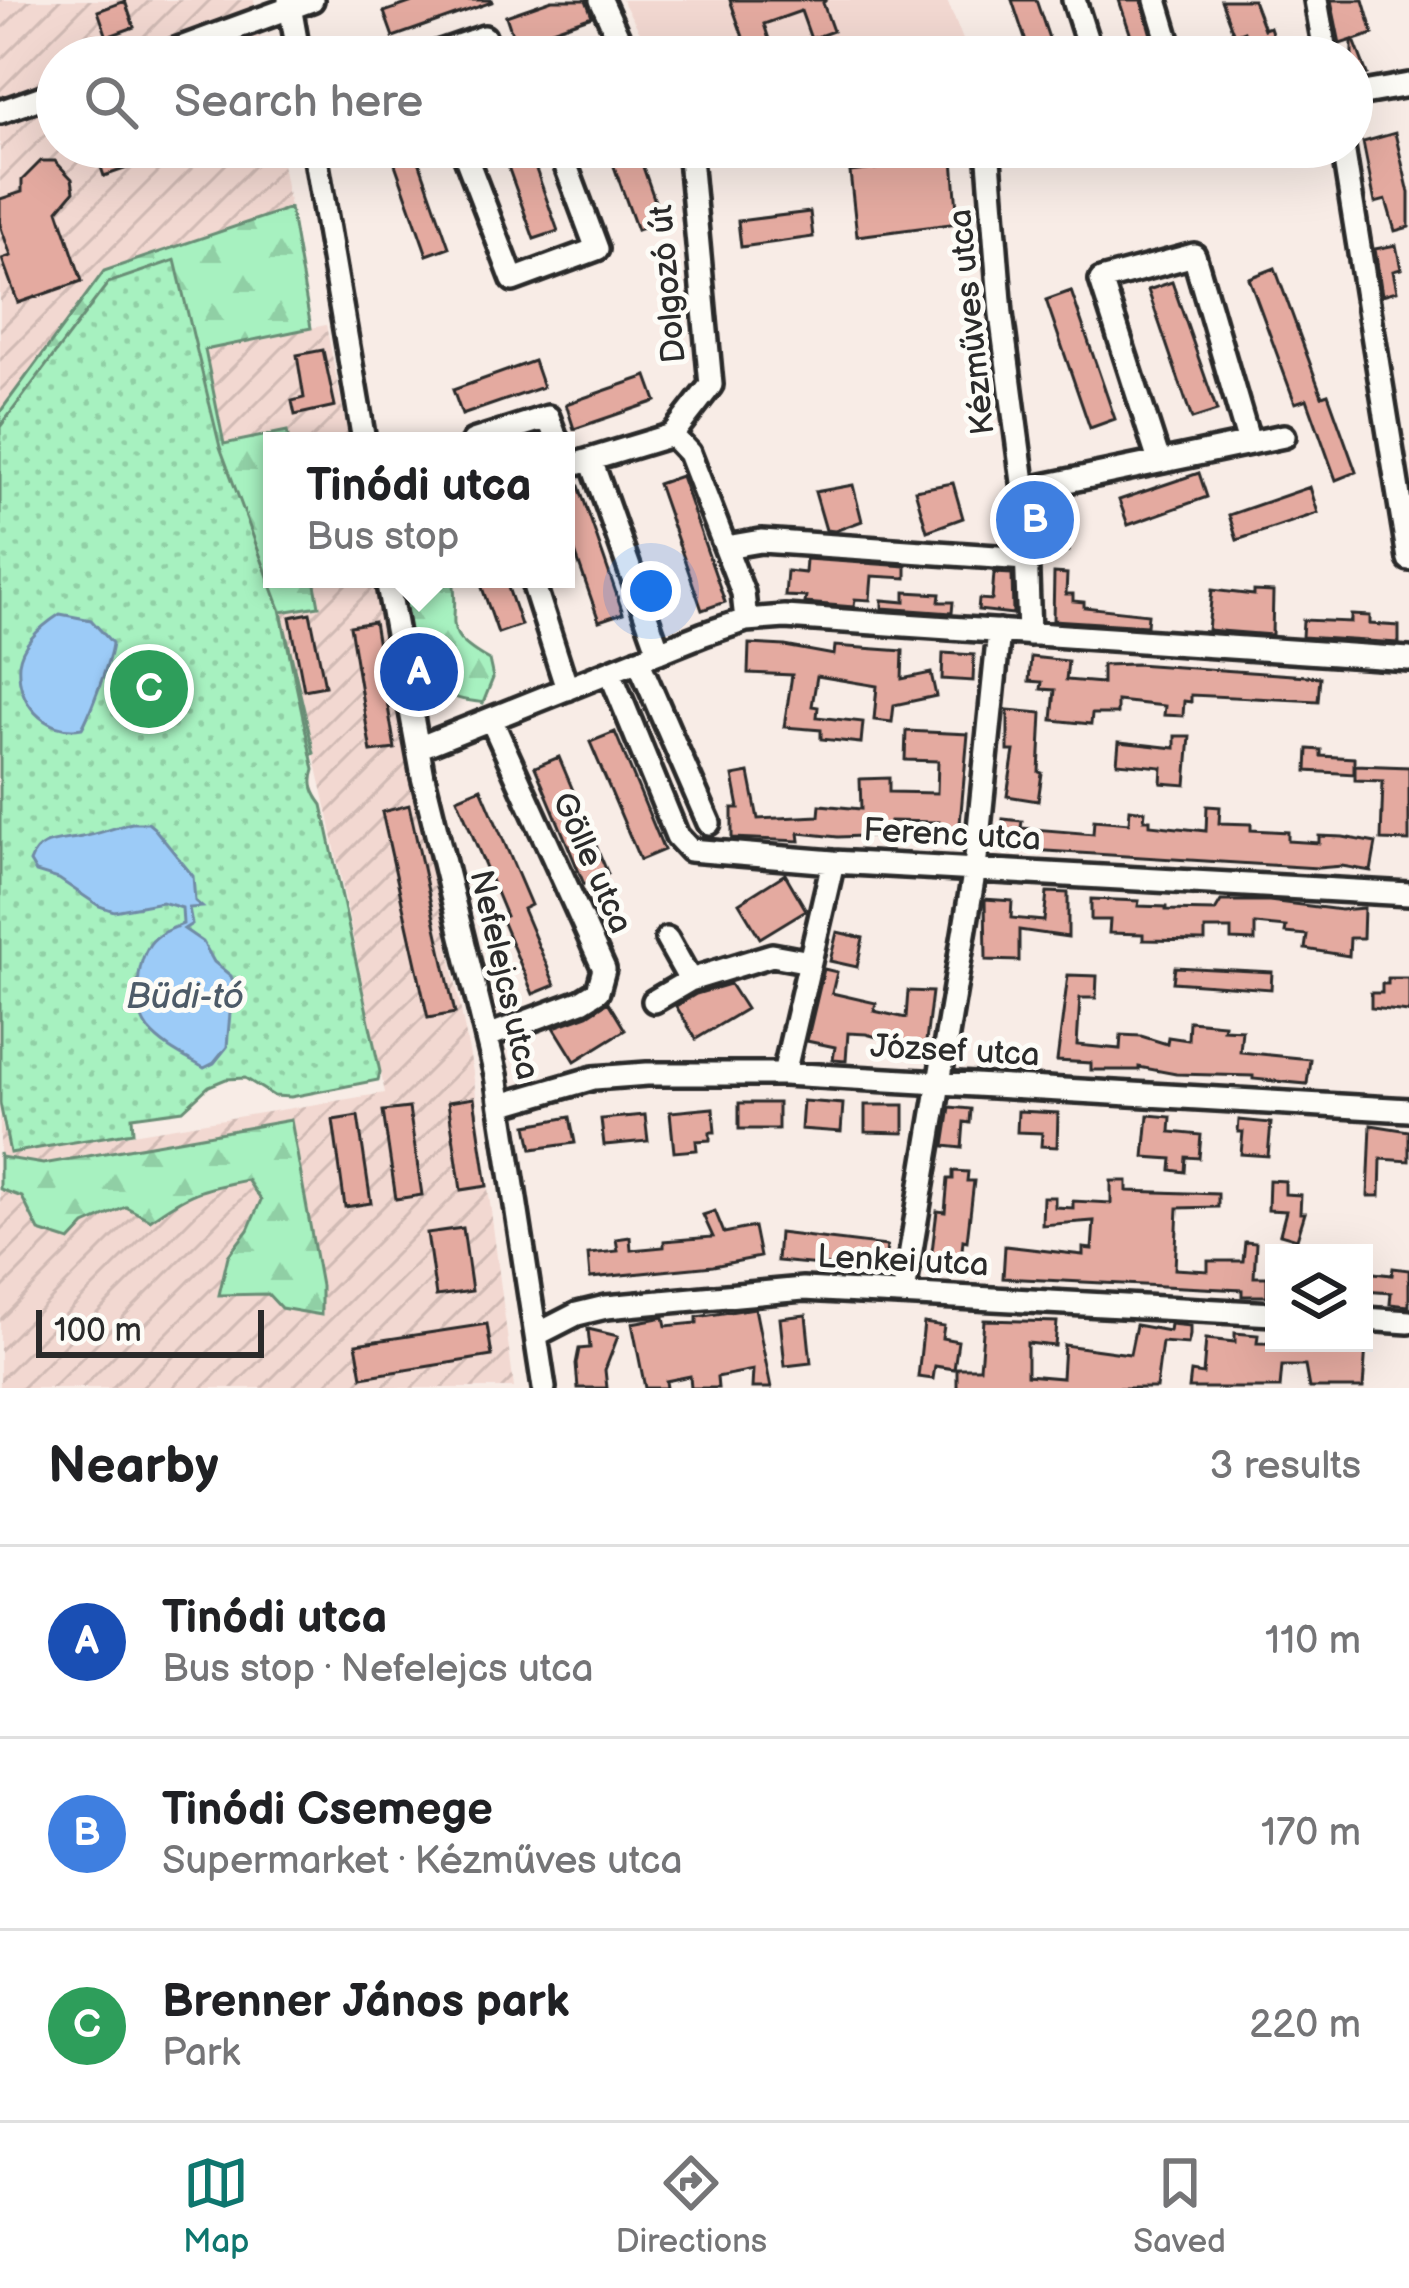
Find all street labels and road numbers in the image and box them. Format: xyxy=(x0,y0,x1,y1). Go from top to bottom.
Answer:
street label: Dolgozó út xyxy=(641,203,695,365)
street label: Kézműves utca xyxy=(940,207,1004,437)
street label: Gölle utca xyxy=(543,786,641,940)
street label: Ferenc utca xyxy=(862,810,1042,860)
street label: Nefelejcs utca xyxy=(460,866,548,1084)
street label: József utca xyxy=(869,1027,1041,1075)
street label: Lenkei utca xyxy=(816,1237,990,1285)

